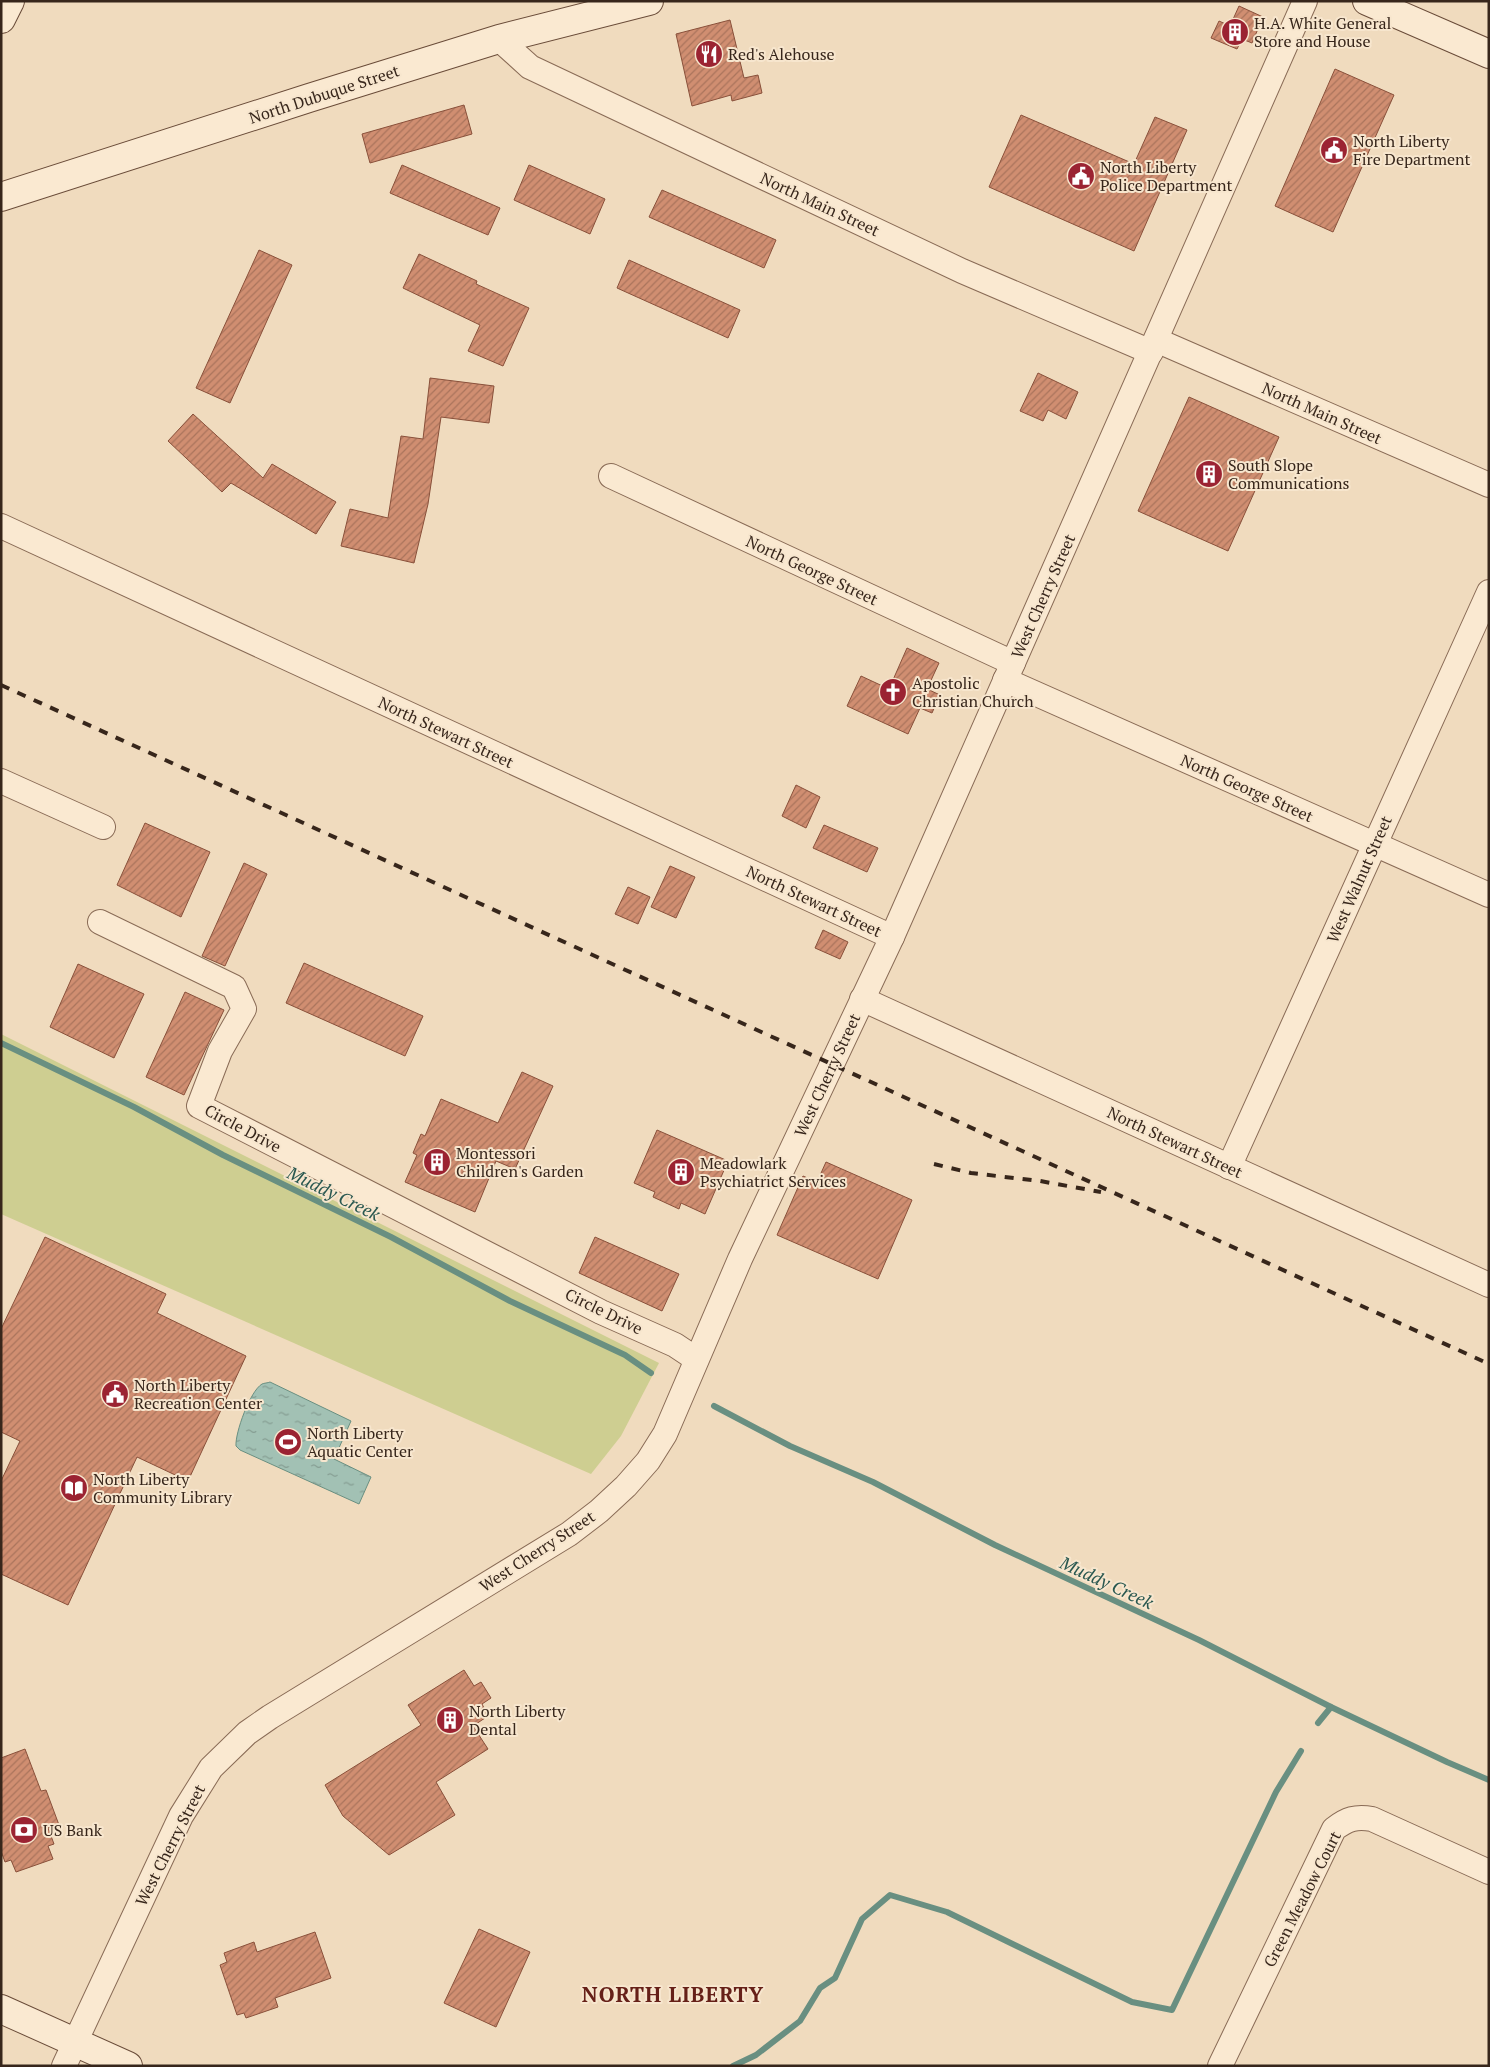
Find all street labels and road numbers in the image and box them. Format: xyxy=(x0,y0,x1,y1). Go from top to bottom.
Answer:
street label: North Dubuque Street xyxy=(246,59,402,129)
street label: North Main Street xyxy=(757,167,883,241)
street label: North Main Street xyxy=(1259,377,1385,449)
street label: North George Street xyxy=(743,530,882,610)
street label: West Cherry Street xyxy=(1006,530,1080,662)
street label: North Stewart Street xyxy=(375,691,517,773)
street label: North George Street xyxy=(1177,749,1317,827)
street label: West Walnut Street xyxy=(1321,812,1397,946)
street label: North Stewart Street xyxy=(743,860,885,942)
street label: West Cherry Street xyxy=(789,1010,865,1140)
street label: Circle Drive xyxy=(201,1099,285,1157)
street label: North Stewart Street xyxy=(1104,1101,1246,1183)
street label: Circle Drive xyxy=(562,1283,646,1339)
street label: West Cherry Street xyxy=(475,1505,599,1597)
street label: West Cherry Street xyxy=(130,1780,210,1910)
street label: Green Meadow Court xyxy=(1258,1827,1346,1971)

